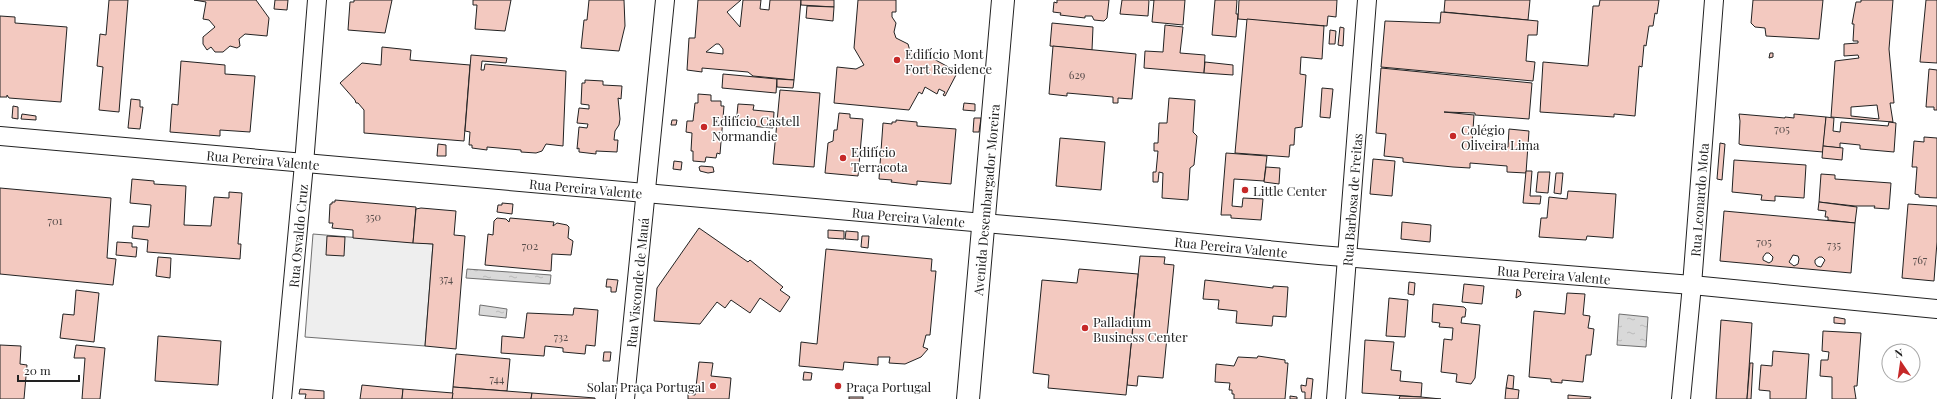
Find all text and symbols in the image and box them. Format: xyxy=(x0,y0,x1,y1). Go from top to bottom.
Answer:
place label: Edifício Mont Fort Residence xyxy=(905,45,992,77)
marker: Edifício Mont Fort Residence xyxy=(892,55,902,65)
house number: 629 xyxy=(1069,67,1086,82)
street label: Avenida Desembargador Moreira xyxy=(969,103,1002,297)
place label: Edifício Castell Normandie xyxy=(712,112,800,144)
place label: Colégio Oliveira Lima xyxy=(1461,121,1540,153)
house number: 705 xyxy=(1774,121,1790,136)
marker: Edifício Castell Normandie xyxy=(699,122,709,132)
marker: Colégio Oliveira Lima xyxy=(1448,131,1458,141)
street label: Rua Barbosa de Freitas xyxy=(1338,132,1365,267)
street label: Rua Leonardo Mota xyxy=(1686,142,1711,257)
place label: Edifício Terracota xyxy=(851,143,908,175)
street label: Rua Pereira Valente xyxy=(206,146,321,173)
marker: Edifício Terracota xyxy=(838,153,848,163)
street label: Rua Pereira Valente xyxy=(528,174,643,201)
place label: Little Center xyxy=(1253,182,1327,199)
street label: Rua Osvaldo Cruz xyxy=(284,183,311,288)
marker: Little Center xyxy=(1240,185,1250,195)
street label: Rua Pereira Valente xyxy=(851,203,966,230)
house number: 350 xyxy=(365,209,381,224)
house number: 701 xyxy=(47,213,63,228)
street label: Rua Visconde de Mauá xyxy=(622,216,652,348)
street label: Rua Pereira Valente xyxy=(1174,232,1289,260)
house number: 705 xyxy=(1756,234,1772,249)
house number: 735 xyxy=(1827,237,1841,252)
house number: 702 xyxy=(522,238,538,253)
house number: 767 xyxy=(1913,252,1928,267)
street label: Rua Pereira Valente xyxy=(1497,261,1612,287)
house number: 374 xyxy=(439,271,454,286)
place label: Palladium Business Center xyxy=(1093,313,1188,345)
marker: Palladium Business Center xyxy=(1080,323,1090,333)
house number: 732 xyxy=(554,329,568,344)
north arrow xyxy=(1881,343,1921,383)
text: N xyxy=(1893,345,1904,361)
scale bar xyxy=(18,357,79,383)
text: 20 m xyxy=(24,362,51,378)
house number: 744 xyxy=(490,371,505,386)
place label: Solar Praça Portugal xyxy=(587,378,705,395)
place label: Praça Portugal xyxy=(846,378,931,395)
marker: Solar Praça Portugal xyxy=(708,381,718,391)
marker: Praça Portugal xyxy=(833,381,843,391)

